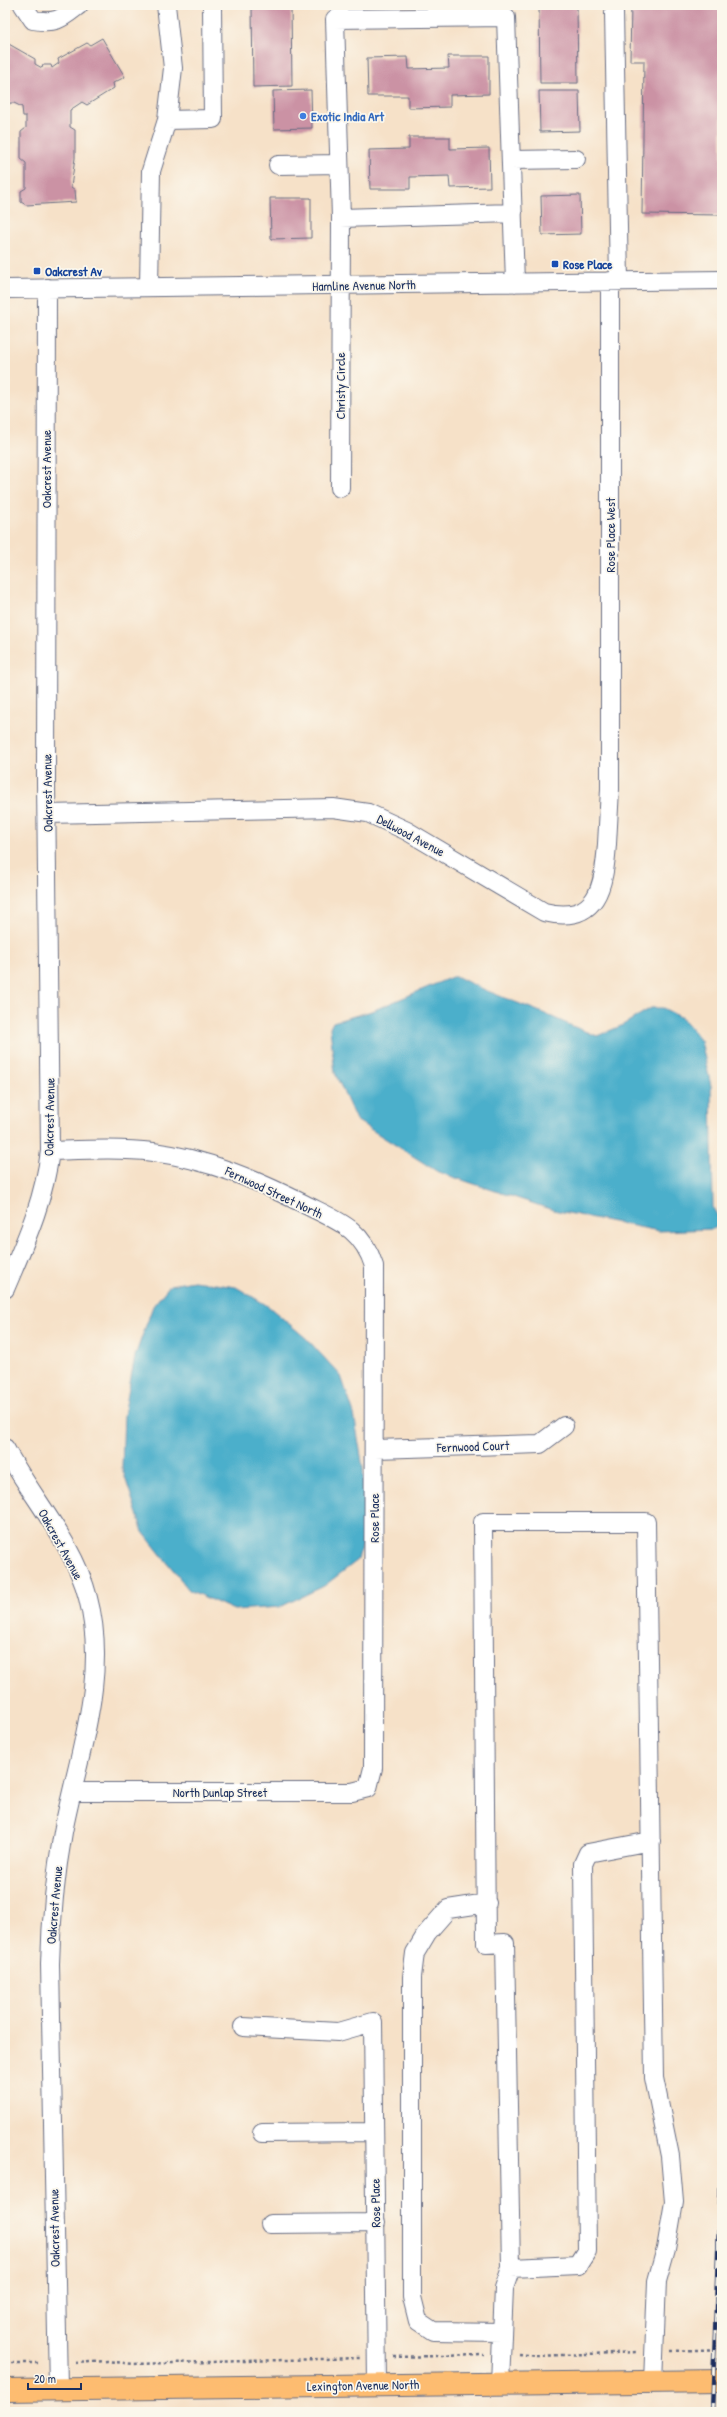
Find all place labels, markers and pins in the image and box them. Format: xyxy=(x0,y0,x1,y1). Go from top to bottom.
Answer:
place label: Exotic India Art xyxy=(311,107,385,125)
marker: Exotic India Art xyxy=(298,111,308,121)
place label: Rose Place xyxy=(563,255,613,273)
marker: Rose Place xyxy=(550,259,560,269)
place label: Oakcrest Av xyxy=(45,262,103,280)
marker: Oakcrest Av xyxy=(32,266,42,276)

